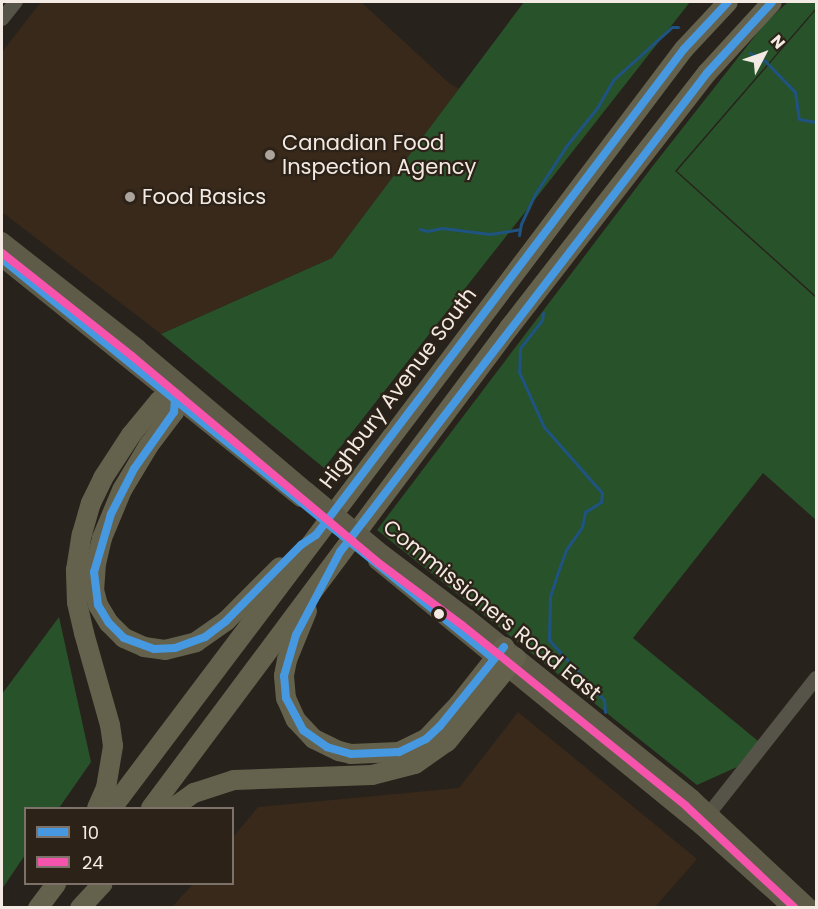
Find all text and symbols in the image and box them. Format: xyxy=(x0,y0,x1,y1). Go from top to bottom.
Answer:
north arrow xyxy=(734,24,794,84)
text: N xyxy=(765,30,791,54)
place label: Canadian Food Inspection Agency xyxy=(282,130,476,180)
marker: Canadian Food Inspection Agency xyxy=(263,148,277,162)
place label: Food Basics xyxy=(142,184,266,210)
marker: Food Basics xyxy=(123,190,137,204)
street label: Highbury Avenue South xyxy=(314,283,482,493)
street label: Commissioners Road East xyxy=(378,514,606,706)
unlabelled marker xyxy=(433,608,445,620)
legend xyxy=(24,807,234,885)
text: 10 xyxy=(82,820,99,845)
text: 24 xyxy=(82,850,104,875)

